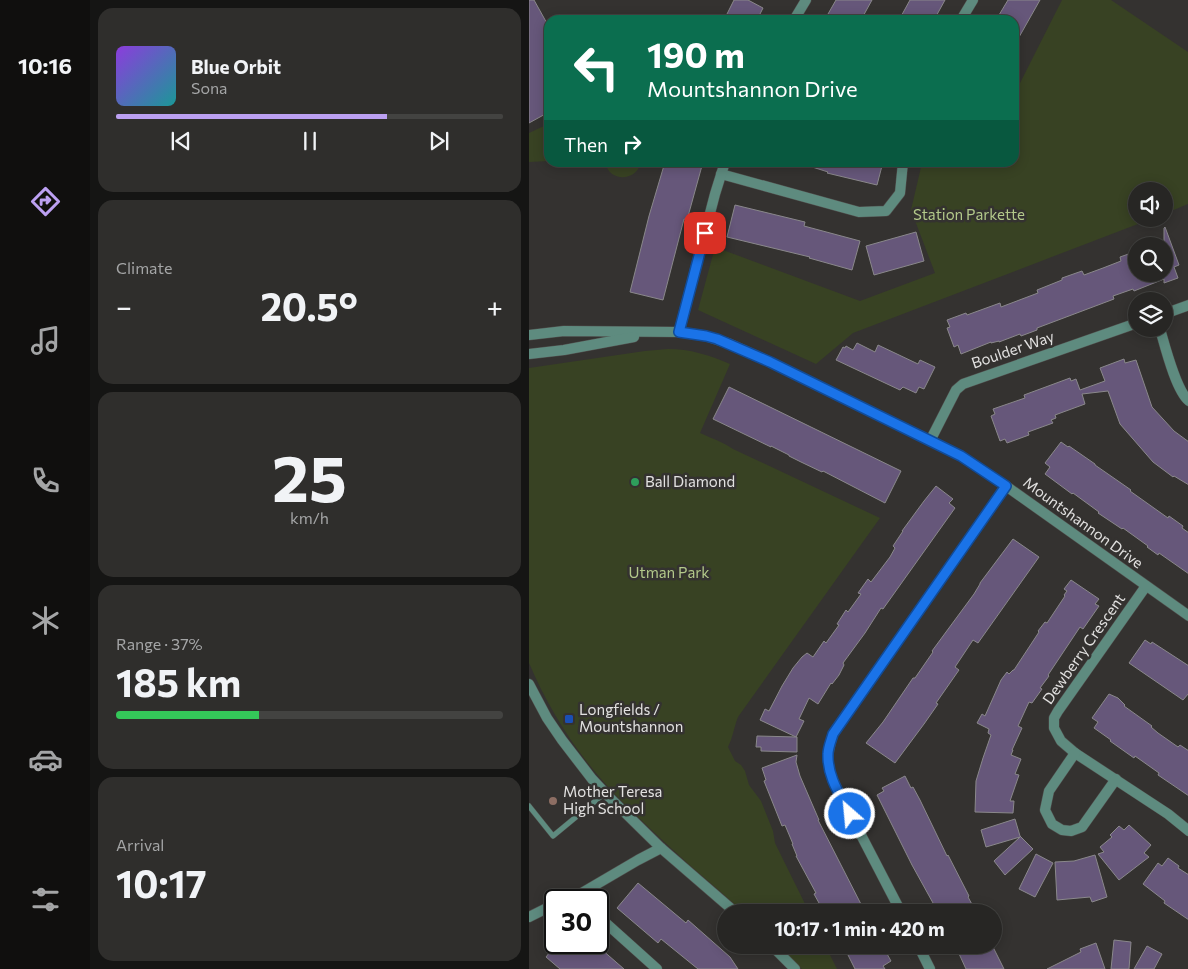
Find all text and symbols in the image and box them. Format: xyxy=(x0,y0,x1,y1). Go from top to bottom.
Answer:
text: 190 m xyxy=(647,32,745,75)
icon: left xyxy=(564,35,629,100)
text: 10:16 xyxy=(18,52,72,79)
text: Blue Orbit xyxy=(191,55,281,78)
text: Mountshannon Drive xyxy=(647,75,858,102)
text: Sona xyxy=(191,78,227,97)
icon: previous xyxy=(167,127,195,155)
icon: pause xyxy=(296,127,324,155)
icon: next xyxy=(425,127,453,155)
icon: right xyxy=(618,130,646,158)
text: Then xyxy=(564,133,608,156)
map controls xyxy=(1128,182,1173,337)
button: sound xyxy=(1128,182,1173,227)
icon: directions xyxy=(28,184,63,219)
park label: Station Parkette xyxy=(913,205,1025,223)
pin xyxy=(684,212,726,254)
icon: arrive xyxy=(691,219,719,247)
button: search xyxy=(1128,237,1173,282)
text: Climate xyxy=(116,258,172,277)
text: 20.5° xyxy=(260,282,358,329)
text: − xyxy=(116,289,132,323)
text: + xyxy=(487,289,503,323)
button: layers xyxy=(1128,292,1173,337)
icon: music xyxy=(28,323,63,358)
street label: Boulder Way xyxy=(969,326,1057,372)
text: 25 xyxy=(272,436,347,515)
icon: phone xyxy=(28,463,63,498)
place label: Ball Diamond xyxy=(645,472,735,490)
street label: Mountshannon Drive xyxy=(1020,473,1147,572)
marker: Ball Diamond xyxy=(629,476,641,488)
text: km/h xyxy=(290,508,329,527)
park label: Utman Park xyxy=(629,563,709,581)
street label: Dewberry Crescent xyxy=(1038,590,1128,707)
icon: climate xyxy=(28,603,63,638)
text: Range · 37% xyxy=(116,634,203,653)
text: 185 km xyxy=(116,658,241,705)
place label: Longfields / Mountshannon xyxy=(579,700,683,735)
marker: Longfields / Mountshannon xyxy=(563,713,575,725)
icon: car xyxy=(28,742,63,777)
place label: Mother Teresa High School xyxy=(563,782,662,817)
position arrow xyxy=(823,787,875,839)
marker: Mother Teresa High School xyxy=(547,795,559,807)
text: Arrival xyxy=(116,835,164,854)
text: 10:17 xyxy=(116,859,207,906)
icon: filters xyxy=(28,882,63,917)
speed limit sign: 30 xyxy=(544,889,609,954)
text: 10:17 · 1 min · 420 m xyxy=(775,917,944,940)

